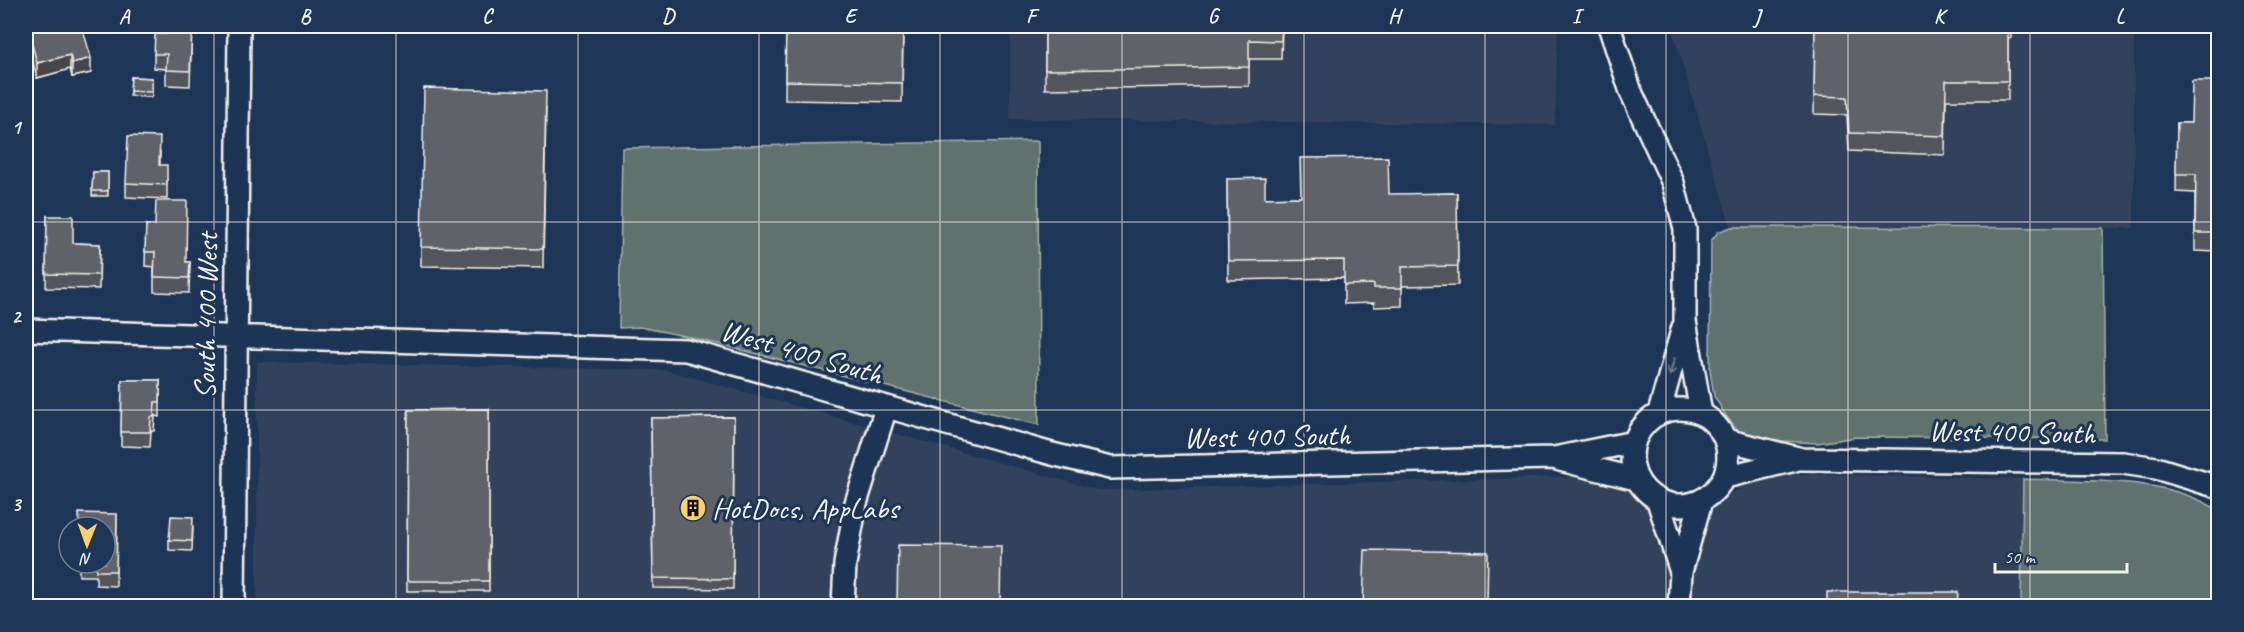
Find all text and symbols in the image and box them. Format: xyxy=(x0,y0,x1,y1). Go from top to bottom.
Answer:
text: A xyxy=(119,4,131,29)
text: B xyxy=(300,4,312,29)
text: C xyxy=(482,4,494,29)
text: D xyxy=(662,4,676,29)
text: E xyxy=(845,4,859,29)
text: F xyxy=(1026,4,1040,29)
text: G xyxy=(1208,4,1221,29)
text: H xyxy=(1388,4,1403,29)
text: I xyxy=(1572,4,1585,29)
text: J xyxy=(1752,4,1764,29)
text: K xyxy=(1934,4,1948,29)
text: L xyxy=(2116,4,2126,29)
text: 1 xyxy=(12,115,23,140)
street label: South 400 West xyxy=(186,229,227,399)
text: 2 xyxy=(12,304,23,329)
street label: West 400 South xyxy=(717,311,889,394)
one-way arrow xyxy=(1666,357,1677,376)
street label: West 400 South xyxy=(1929,412,2097,452)
street label: West 400 South xyxy=(1184,416,1352,456)
place label: HotDocs, AppLabs xyxy=(712,489,901,527)
text: 3 xyxy=(12,492,23,517)
building icon: HotDocs, AppLabs xyxy=(678,493,708,523)
north arrow xyxy=(57,515,117,575)
scale bar xyxy=(1995,536,2127,574)
text: 50 m xyxy=(2004,546,2037,568)
text: N xyxy=(79,549,92,569)

